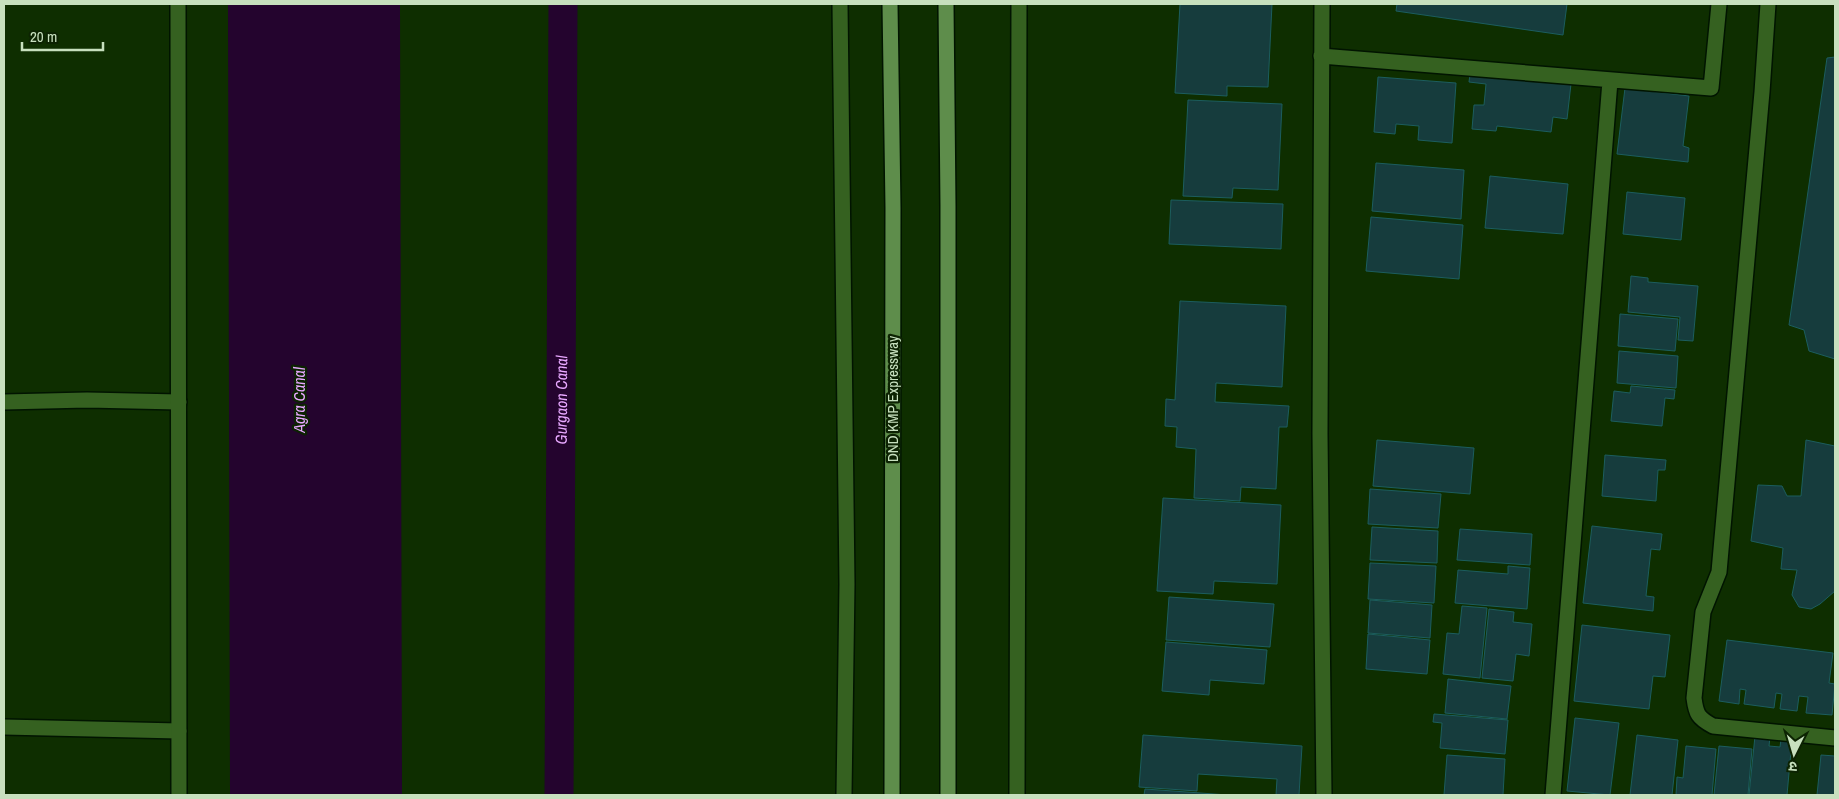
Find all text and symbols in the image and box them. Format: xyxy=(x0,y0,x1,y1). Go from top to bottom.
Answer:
scale bar xyxy=(22,20,104,52)
text: 20 m xyxy=(30,26,57,47)
street label: DND KMP Expressway xyxy=(882,335,903,462)
water label: Gurgaon Canal xyxy=(550,354,572,445)
water label: Agra Canal xyxy=(288,366,310,434)
north arrow xyxy=(1769,729,1819,779)
text: उ xyxy=(1787,758,1798,776)

